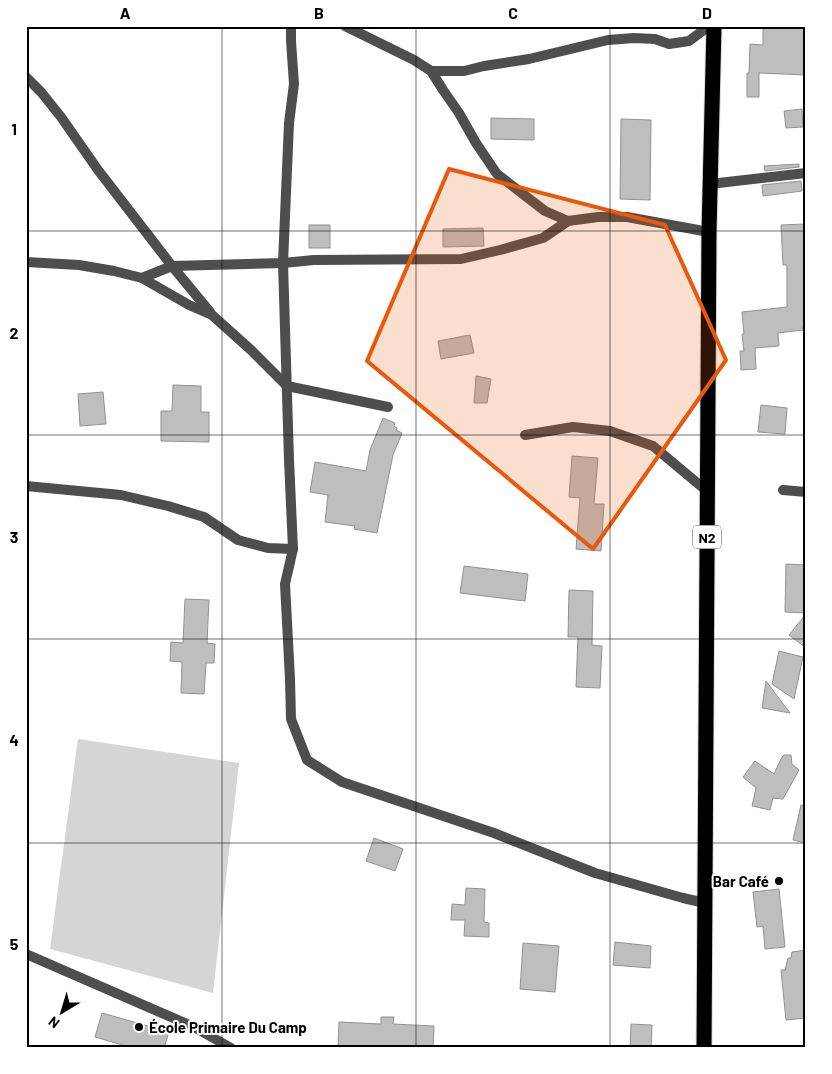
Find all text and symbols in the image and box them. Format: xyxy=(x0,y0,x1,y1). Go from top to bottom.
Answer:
text: A xyxy=(120,3,131,22)
text: B xyxy=(314,3,324,22)
text: C xyxy=(508,3,518,22)
text: D xyxy=(702,3,712,22)
text: 1 xyxy=(11,119,17,138)
text: 2 xyxy=(10,323,19,342)
road number: N2 xyxy=(693,526,721,548)
text: 3 xyxy=(10,527,18,546)
text: 4 xyxy=(9,730,19,749)
place label: Bar Café xyxy=(713,872,769,890)
marker: Bar Café xyxy=(773,875,785,887)
text: 5 xyxy=(10,934,19,953)
north arrow xyxy=(38,986,88,1036)
text: N xyxy=(45,1013,63,1032)
place label: École Primaire Du Camp xyxy=(149,1018,307,1036)
marker: École Primaire Du Camp xyxy=(133,1021,145,1033)

